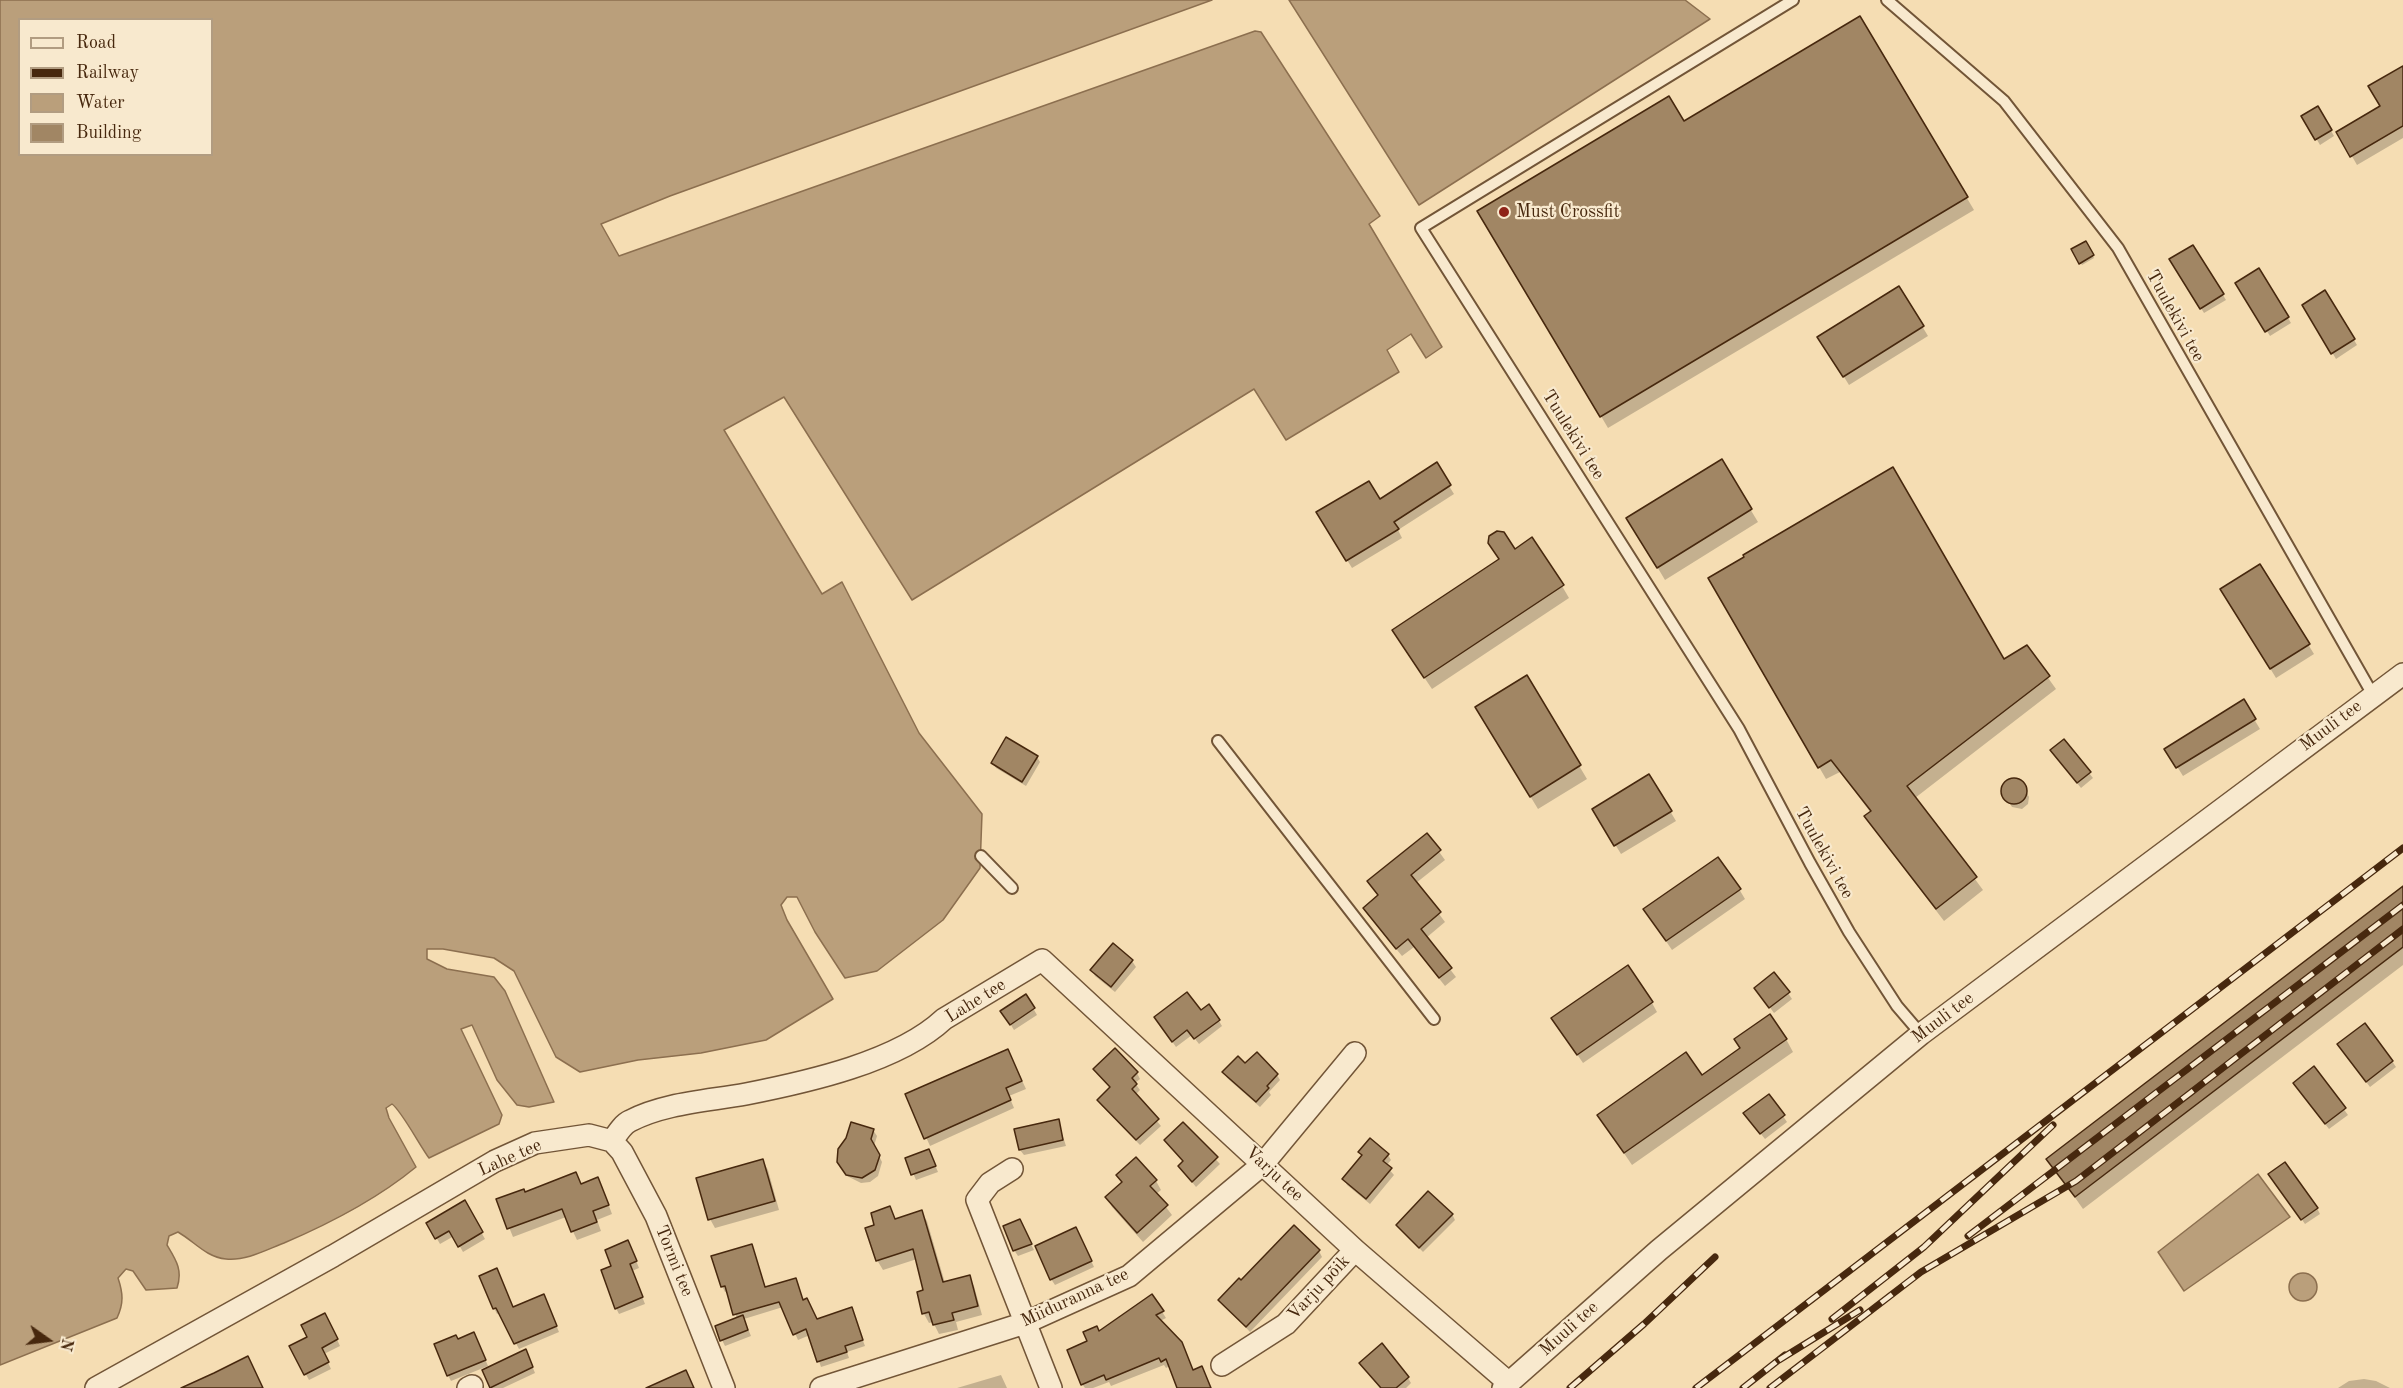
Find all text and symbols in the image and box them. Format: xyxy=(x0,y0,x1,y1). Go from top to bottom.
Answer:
legend xyxy=(18,18,213,156)
text: Road xyxy=(76,34,116,52)
text: Railway xyxy=(76,64,139,82)
text: Water xyxy=(76,94,125,112)
text: Building xyxy=(76,124,141,142)
place label: Must Crossfit xyxy=(1516,201,1620,223)
marker: Must Crossfit xyxy=(1497,205,1511,219)
street label: Tuulekivi tee xyxy=(2141,266,2209,366)
street label: Tuulekivi tee xyxy=(1537,386,1609,484)
street label: Muuli tee xyxy=(2296,696,2366,756)
street label: Tuulekivi tee xyxy=(1790,803,1858,903)
street label: Lahe tee xyxy=(942,974,1010,1028)
street label: Muuli tee xyxy=(1908,988,1978,1048)
street label: Lahe tee xyxy=(475,1135,545,1181)
street label: Varju tee xyxy=(1240,1142,1308,1206)
street label: Tormi tee xyxy=(650,1222,698,1300)
street label: Varju põik xyxy=(1283,1251,1355,1325)
street label: Miiduranna tee xyxy=(1018,1264,1132,1332)
street label: Muuli tee xyxy=(1535,1297,1603,1361)
north arrow xyxy=(18,1310,78,1370)
text: N xyxy=(56,1336,75,1352)

